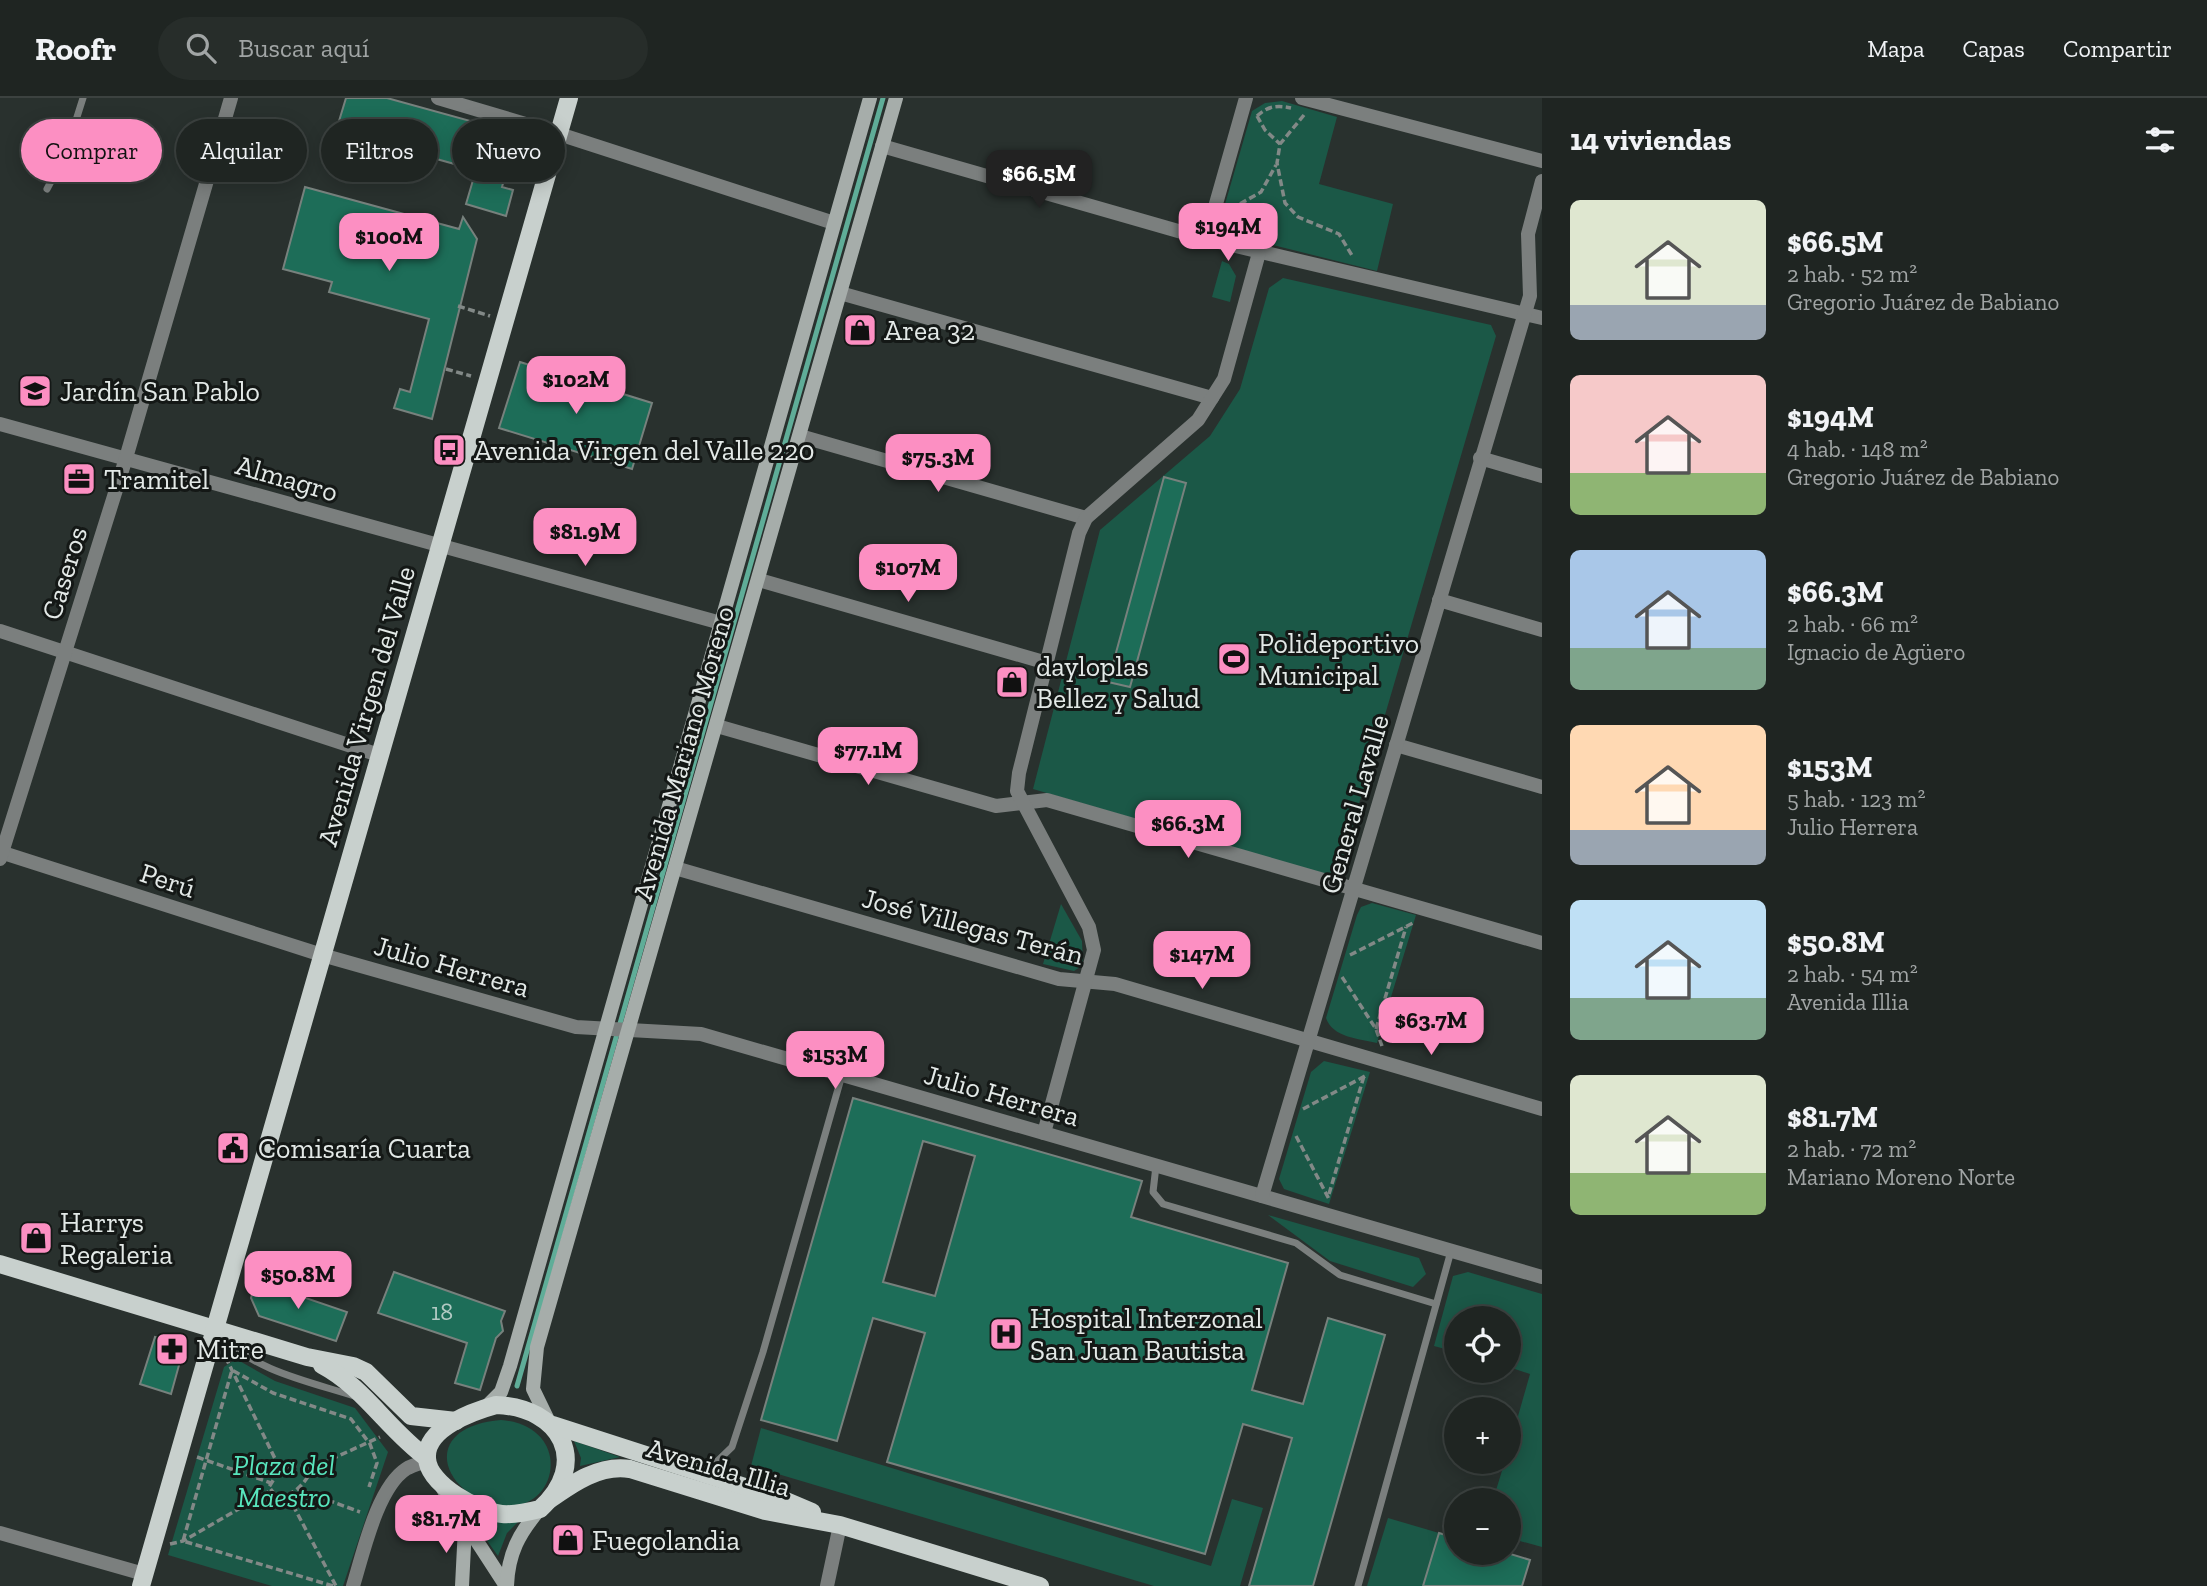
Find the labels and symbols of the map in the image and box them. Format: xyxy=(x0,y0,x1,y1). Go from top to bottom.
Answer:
pin: $66.5M xyxy=(982,150,1096,210)
pin: $194M xyxy=(1179,204,1277,263)
pin: $100M xyxy=(340,214,438,273)
shop icon: Area 32 xyxy=(841,311,879,349)
place label: Area 32 xyxy=(884,314,975,347)
pin: $102M xyxy=(527,356,625,416)
school or university icon: Jardín San Pablo xyxy=(16,372,54,410)
place label: Jardín San Pablo xyxy=(60,375,260,408)
bus stop icon: Avenida Virgen del Valle 220 xyxy=(430,431,468,469)
place label: Avenida Virgen del Valle 220 xyxy=(474,434,815,467)
pin: $75.3M xyxy=(881,434,995,494)
street label: Almagro xyxy=(232,448,342,509)
office icon: Tramitel xyxy=(60,460,98,498)
place label: Tramitel xyxy=(104,463,209,496)
pin: $81.9M xyxy=(528,508,642,568)
street label: Caseros xyxy=(35,523,94,624)
pin: $107M xyxy=(859,545,957,604)
street label: Avenida Virgen del Valle xyxy=(311,562,422,850)
street label: Avenida Mariano Moreno xyxy=(626,602,741,904)
place label: Polideportivo Municipal xyxy=(1258,627,1419,692)
sports icon: Polideportivo Municipal xyxy=(1215,640,1253,678)
place label: dayloplas Bellez y Salud xyxy=(1036,650,1200,715)
shop icon: dayloplas Bellez y Salud xyxy=(993,663,1031,701)
street label: General Lavalle xyxy=(1313,711,1396,898)
pin: $77.1M xyxy=(811,728,925,787)
pin: $66.3M xyxy=(1131,800,1245,860)
street label: Perú xyxy=(136,856,200,905)
street label: José Villegas Terán xyxy=(859,881,1087,972)
street label: Julio Herrera xyxy=(371,929,534,1004)
pin: $147M xyxy=(1153,932,1251,991)
pin: $63.7M xyxy=(1374,998,1488,1057)
pin: $153M xyxy=(786,1032,884,1091)
street label: Julio Herrera xyxy=(921,1058,1084,1133)
public building icon: Comisaría Cuarta xyxy=(214,1129,252,1167)
place label: Comisaría Cuarta xyxy=(258,1132,471,1165)
place label: Harrys Regaleria xyxy=(60,1206,173,1271)
shop icon: Harrys Regaleria xyxy=(17,1219,55,1257)
pin: $50.8M xyxy=(241,1252,355,1311)
house number: 18 xyxy=(431,1297,453,1326)
place label: Hospital Interzonal San Juan Bautista xyxy=(1030,1302,1263,1367)
hospital icon: Hospital Interzonal San Juan Bautista xyxy=(987,1315,1025,1353)
pharmacy icon: Mitre xyxy=(153,1330,191,1368)
place label: Mitre xyxy=(196,1333,264,1366)
street label: Avenida Illia xyxy=(643,1431,795,1504)
park label: Plaza del Maestro xyxy=(233,1449,335,1514)
pin: $81.7M xyxy=(389,1496,503,1555)
shop icon: Fuegolandia xyxy=(549,1521,587,1559)
place label: Fuegolandia xyxy=(592,1524,740,1557)

